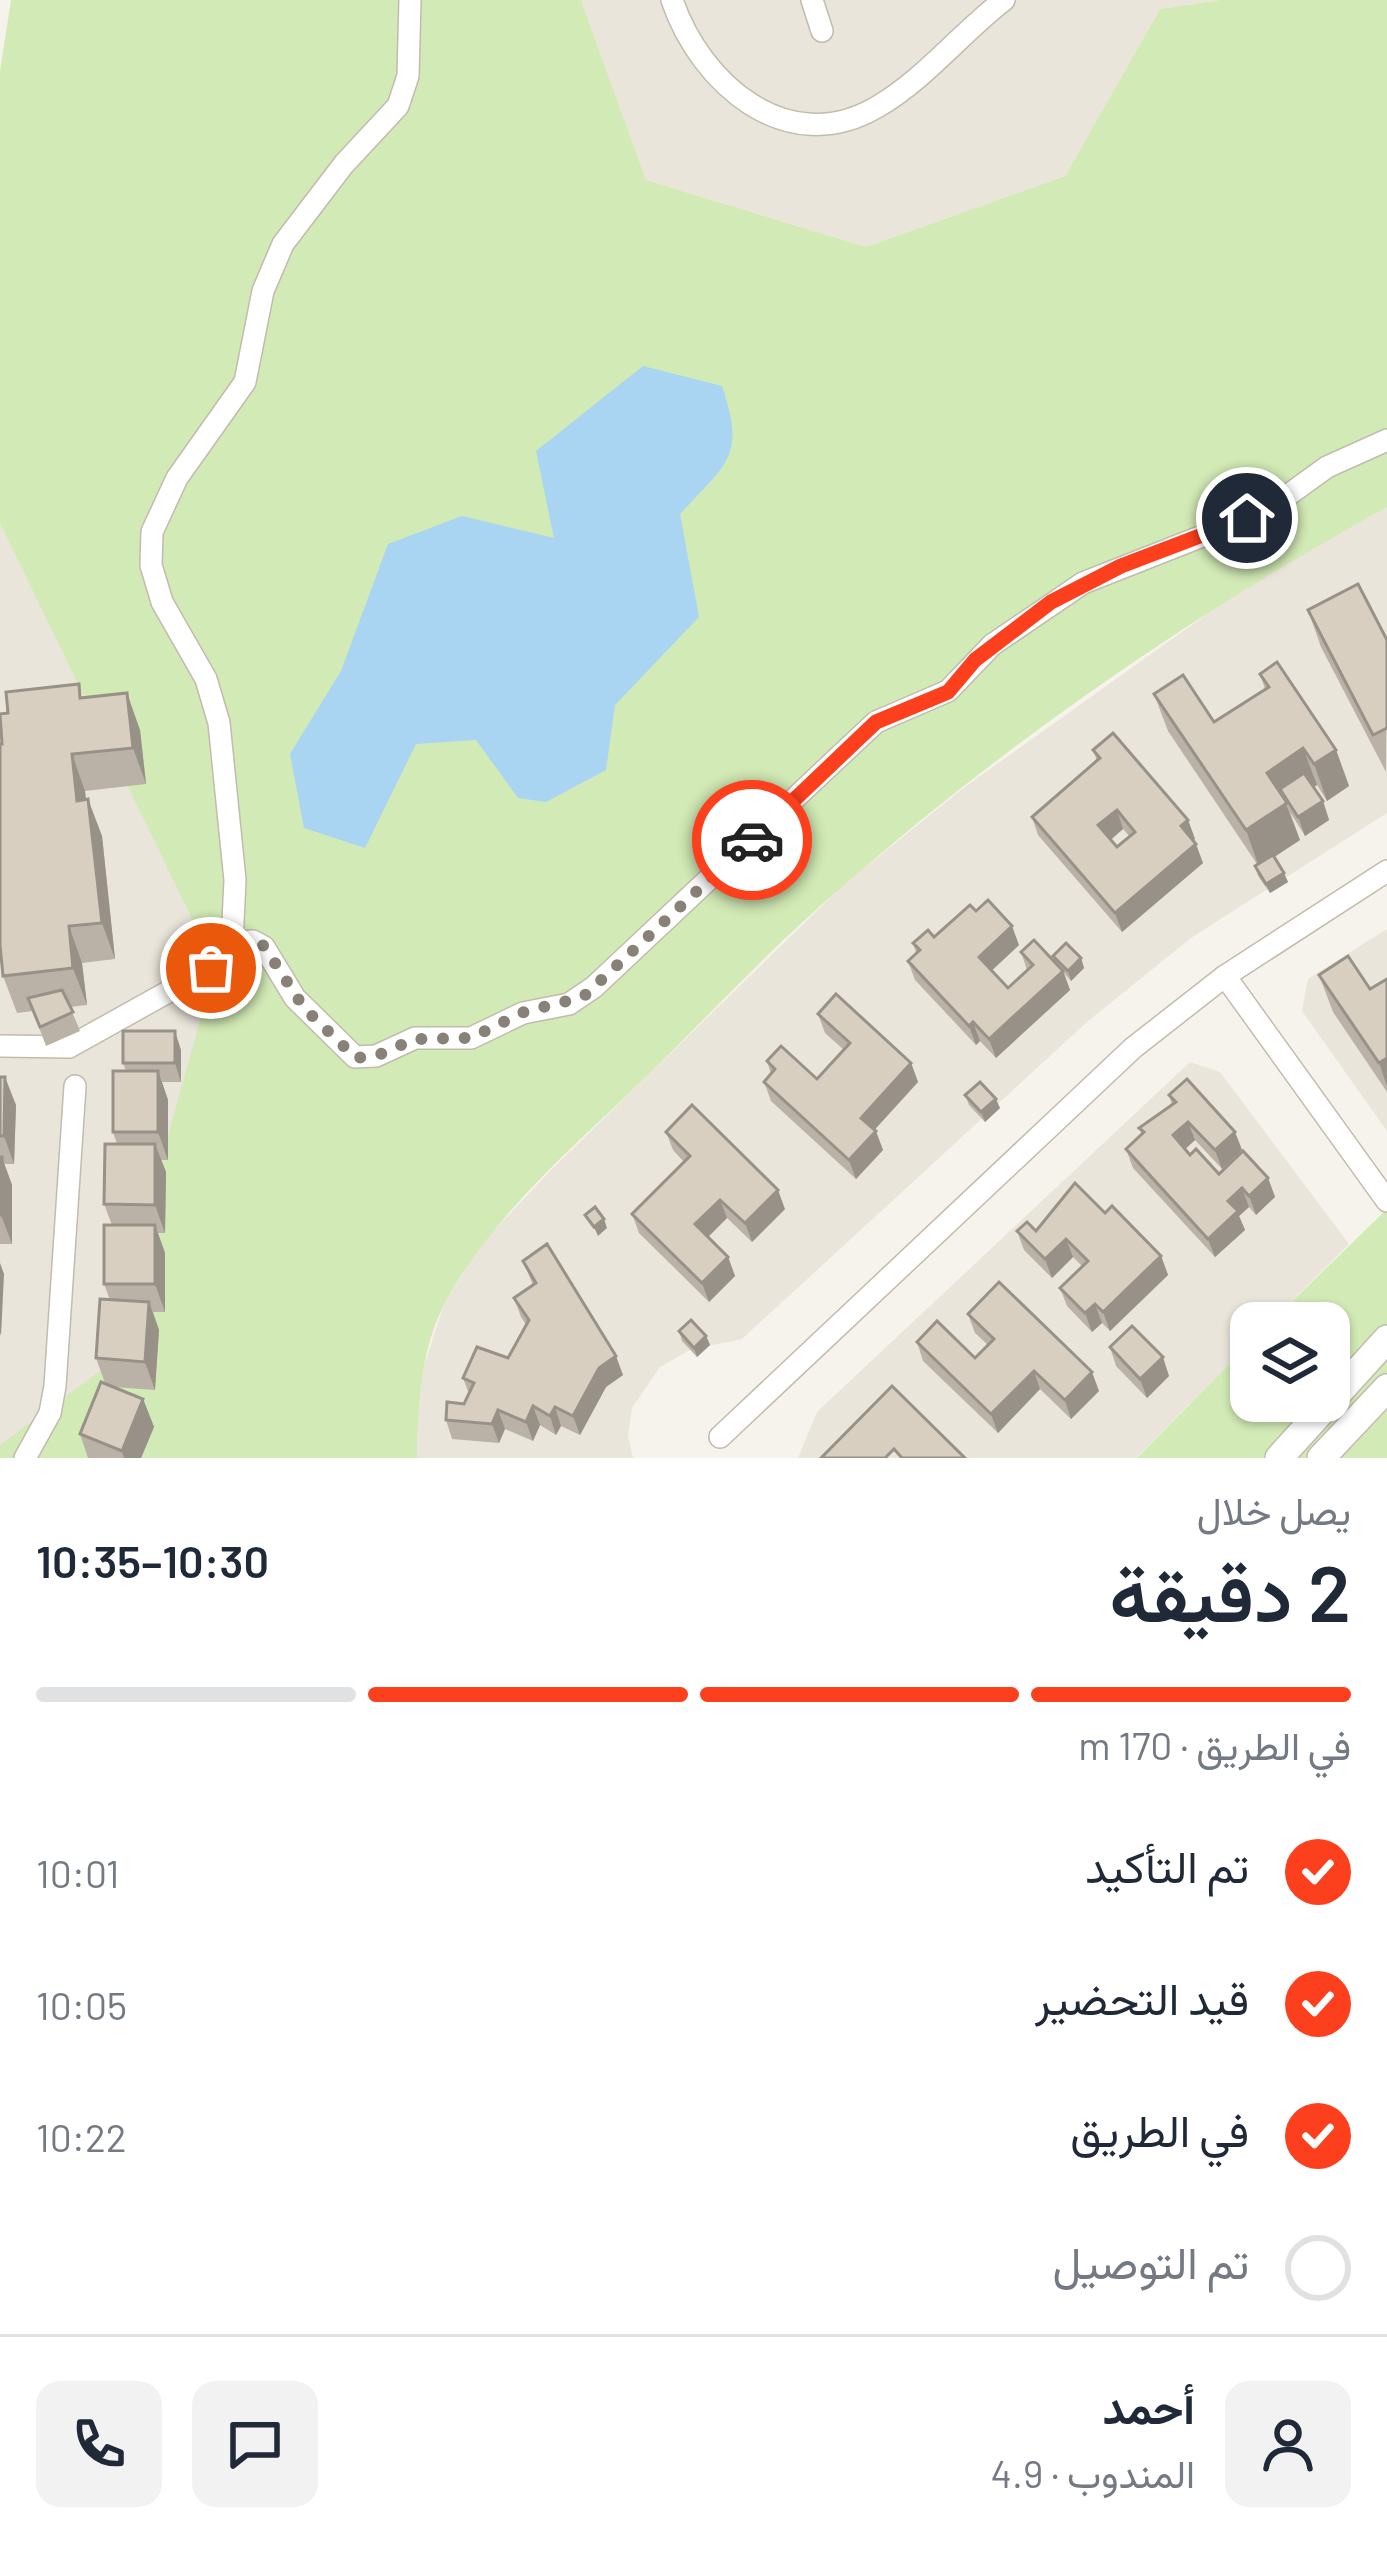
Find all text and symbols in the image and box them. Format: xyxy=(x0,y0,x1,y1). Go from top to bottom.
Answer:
pin xyxy=(1196,467,1298,569)
icon: home xyxy=(1214,485,1280,551)
courier xyxy=(692,780,812,900)
icon: car xyxy=(719,807,785,873)
pin xyxy=(160,917,262,1019)
icon: bag xyxy=(178,935,244,1001)
map controls xyxy=(1230,1302,1350,1422)
button: layers xyxy=(1230,1302,1350,1422)
text: يصل خلال xyxy=(1197,1486,1351,1533)
text: 10:30–10:35 xyxy=(36,1533,269,1587)
text: 2 دقيقة xyxy=(1109,1544,1351,1638)
text: في الطريق · 170 m xyxy=(1078,1721,1351,1768)
text: تم التأكيد xyxy=(1085,1838,1249,1892)
icon: check xyxy=(1285,1839,1351,1905)
text: 10:01 xyxy=(36,1849,120,1896)
text: قيد التحضير xyxy=(1035,1970,1249,2024)
icon: check xyxy=(1285,1971,1351,2037)
text: 10:05 xyxy=(36,1981,127,2028)
text: في الطريق xyxy=(1070,2102,1249,2156)
icon: check xyxy=(1285,2103,1351,2169)
text: 10:22 xyxy=(36,2113,127,2160)
text: تم التوصيل xyxy=(1052,2234,1249,2288)
text: أحمد xyxy=(1103,2379,1195,2433)
button: phone xyxy=(36,2381,162,2507)
button: chat xyxy=(192,2381,318,2507)
button: person xyxy=(1225,2381,1351,2507)
text: المندوب · 4.9 xyxy=(991,2449,1195,2496)

